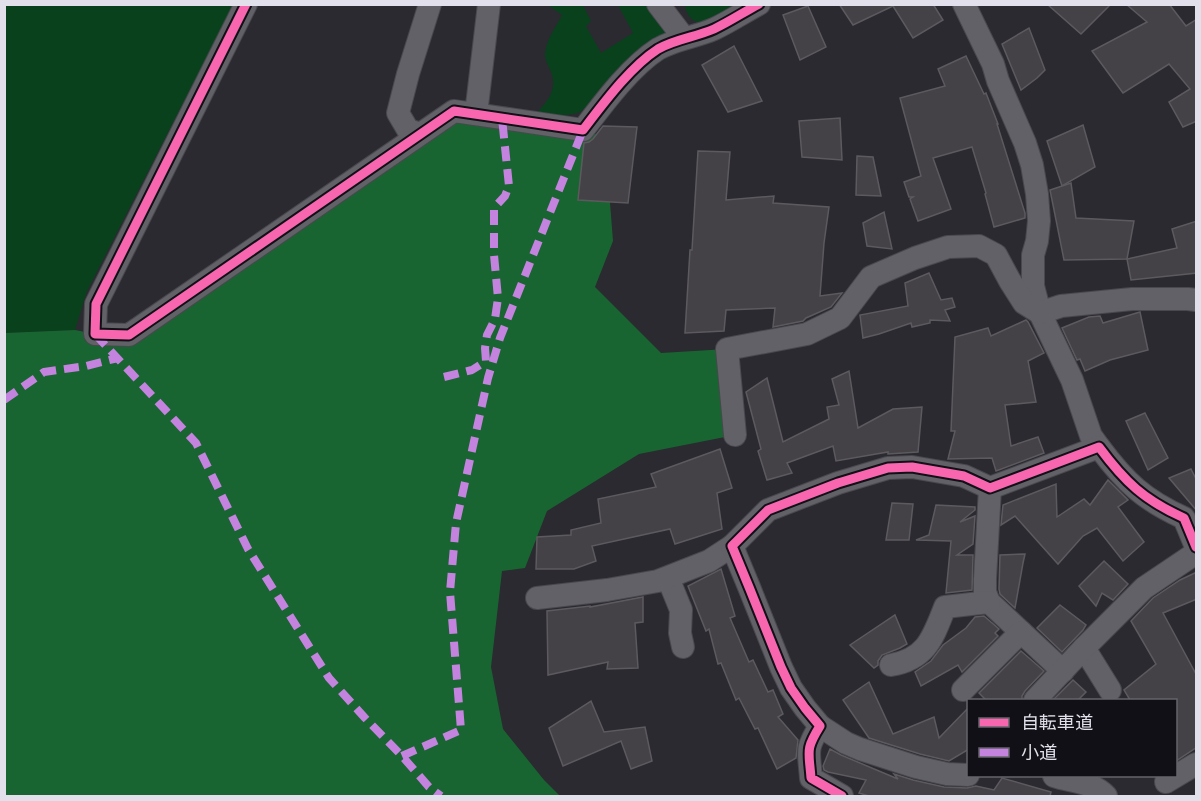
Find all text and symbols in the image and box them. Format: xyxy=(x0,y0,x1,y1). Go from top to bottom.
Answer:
legend xyxy=(967,699,1177,777)
text: 自転車道 xyxy=(1021,711,1093,734)
text: 小道 xyxy=(1021,741,1057,764)

